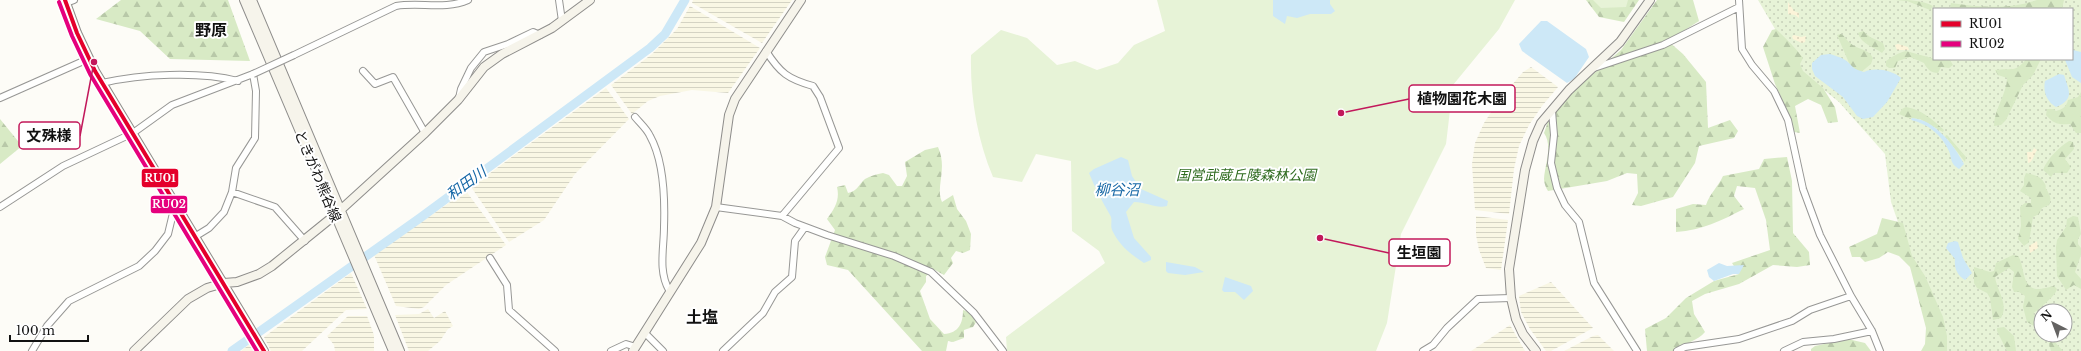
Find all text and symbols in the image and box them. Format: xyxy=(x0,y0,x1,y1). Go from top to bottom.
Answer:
legend xyxy=(1933,8,2073,60)
text: RU01 xyxy=(1969,16,2002,31)
district label: 野原 xyxy=(195,20,227,40)
text: RU02 xyxy=(1969,36,2005,51)
callout: 植物園花木園 xyxy=(1409,85,1515,112)
text: 植物園花木園 xyxy=(1417,89,1507,108)
callout: 文殊様 xyxy=(19,122,80,149)
text: 文殊様 xyxy=(26,126,72,145)
street label: ときがわ熊谷線 xyxy=(291,127,345,225)
water label: 和田川 xyxy=(442,161,491,204)
park label: 国営武蔵丘陵森林公園 xyxy=(1176,166,1318,184)
line badge: RU01 xyxy=(141,168,179,188)
text: RU01 xyxy=(144,171,176,185)
water label: 柳谷沼 xyxy=(1094,180,1141,199)
line badge: RU02 xyxy=(150,195,188,214)
text: RU02 xyxy=(152,197,186,211)
callout: 生垣園 xyxy=(1389,239,1450,266)
text: 生垣園 xyxy=(1396,243,1442,262)
north arrow xyxy=(2033,303,2073,343)
text: N xyxy=(2038,306,2055,324)
district label: 土塩 xyxy=(686,307,718,327)
scale bar xyxy=(10,317,88,343)
text: 100 m xyxy=(16,323,55,338)

